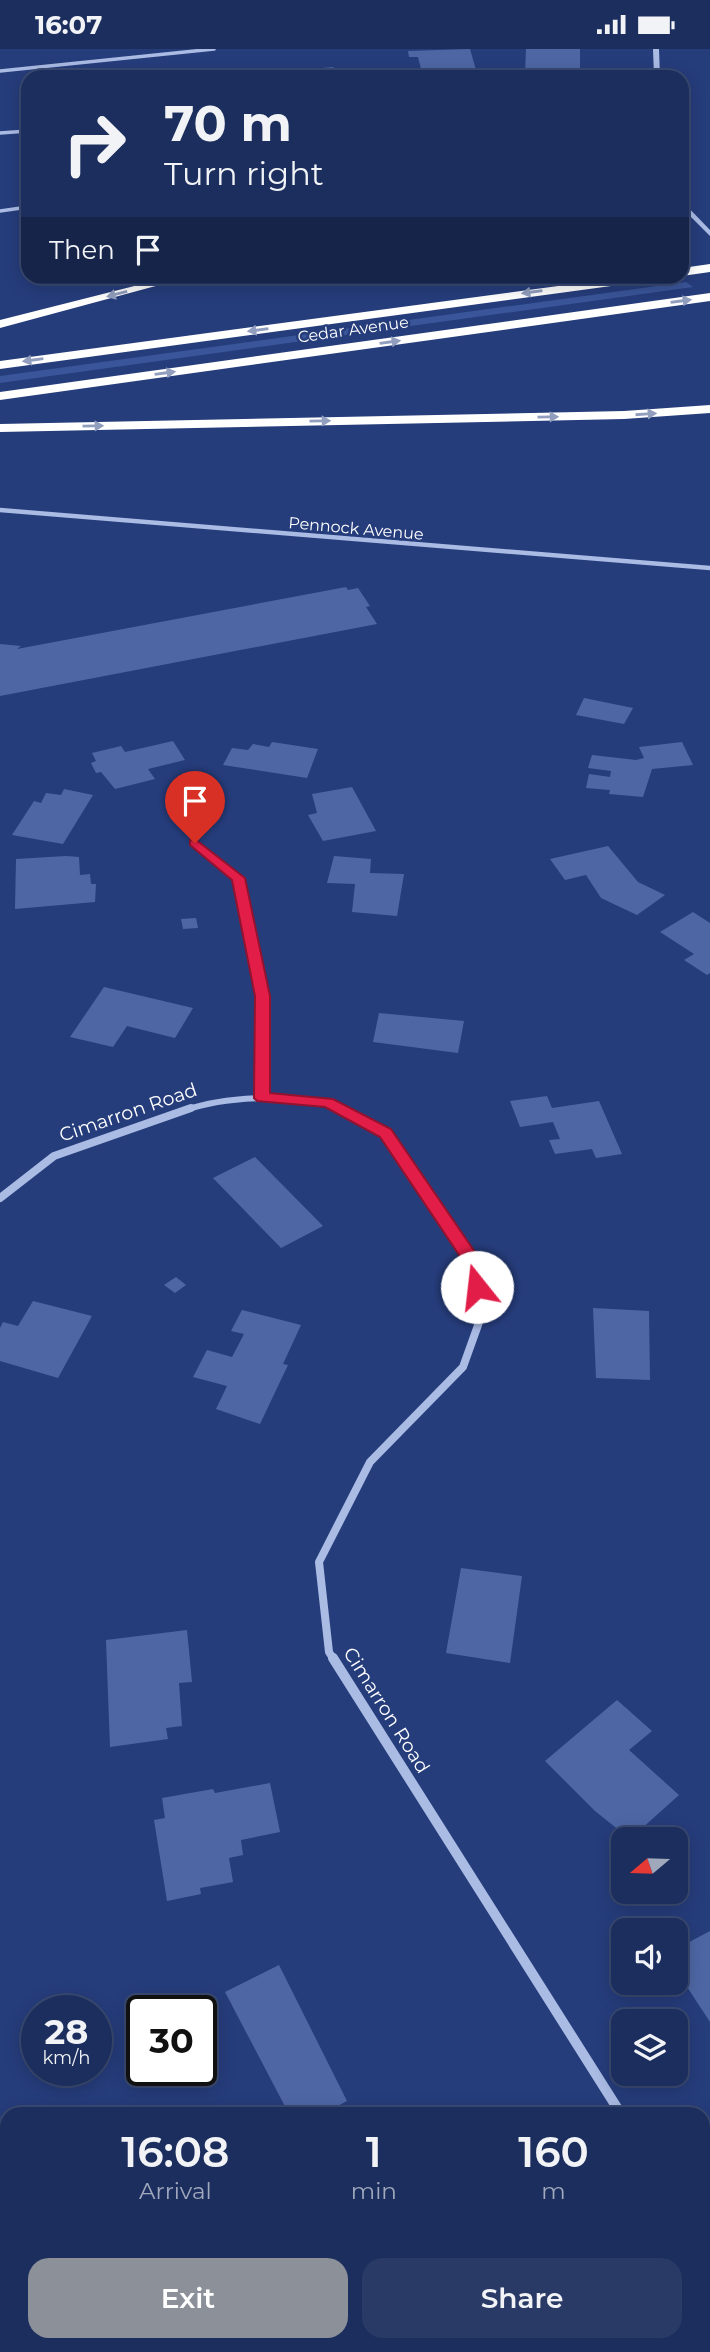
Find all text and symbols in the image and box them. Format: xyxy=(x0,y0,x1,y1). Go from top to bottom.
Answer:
text: 16:07 xyxy=(35,9,102,41)
text: 70 m xyxy=(164,94,292,153)
icon: right xyxy=(49,98,140,189)
text: Turn right xyxy=(164,154,324,193)
icon: arrive xyxy=(129,231,167,269)
text: Then xyxy=(49,234,115,266)
one-way arrow xyxy=(521,287,543,298)
one-way arrow xyxy=(105,289,127,300)
one-way arrow xyxy=(670,296,692,307)
street label: Cedar Avenue xyxy=(296,312,410,347)
one-way arrow xyxy=(247,324,269,335)
one-way arrow xyxy=(379,336,401,347)
one-way arrow xyxy=(21,355,43,366)
one-way arrow xyxy=(154,367,176,378)
one-way arrow xyxy=(635,408,657,419)
one-way arrow xyxy=(537,411,559,423)
one-way arrow xyxy=(309,416,331,427)
one-way arrow xyxy=(82,420,104,432)
street label: Pennock Avenue xyxy=(288,513,424,544)
pin xyxy=(165,771,225,843)
icon: arrive xyxy=(176,782,214,820)
street label: Cimarron Road xyxy=(56,1078,200,1147)
position arrow xyxy=(440,1250,514,1324)
street label: Cimarron Road xyxy=(339,1643,435,1778)
north arrow xyxy=(611,1827,688,1904)
map controls xyxy=(611,1827,688,2086)
button: sound xyxy=(611,1918,688,1995)
speed limit sign: 30 xyxy=(126,1995,217,2086)
button: layers xyxy=(611,2009,688,2086)
text: 28 xyxy=(45,2010,88,2053)
text: km/h xyxy=(42,2047,91,2069)
text: 16:08 xyxy=(121,2126,229,2178)
text: 1 xyxy=(366,2126,382,2178)
text: 160 xyxy=(518,2126,589,2178)
text: Arrival xyxy=(139,2177,212,2205)
text: min xyxy=(351,2177,397,2205)
text: m xyxy=(541,2177,566,2205)
button: Exit xyxy=(28,2258,348,2338)
button: Share xyxy=(362,2258,682,2338)

